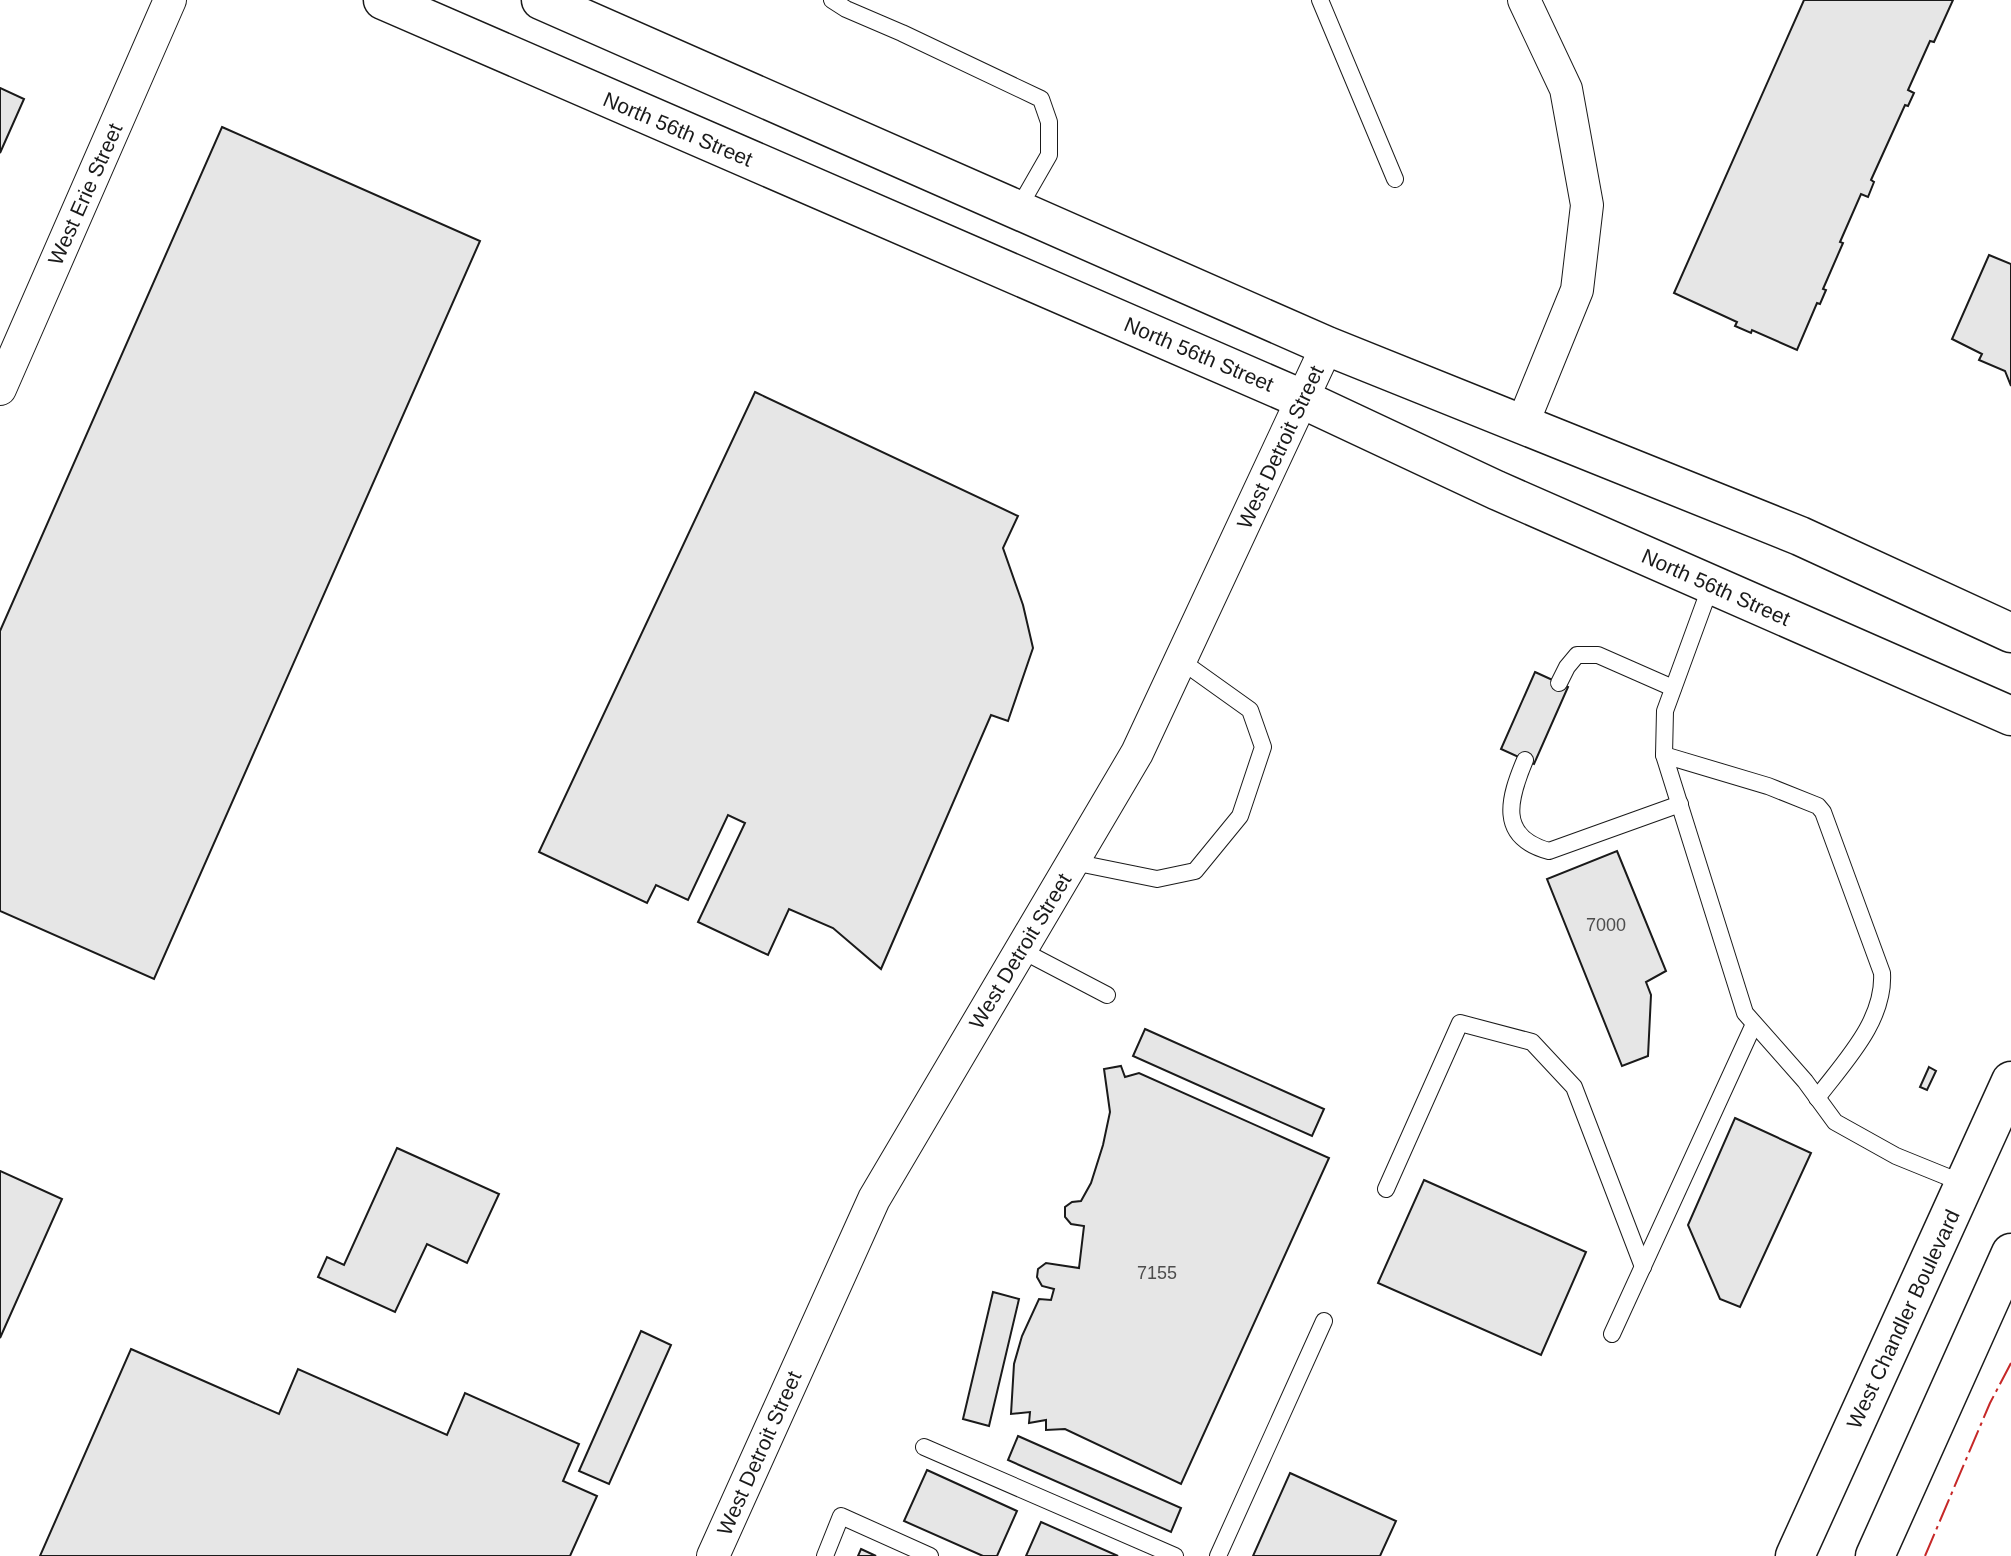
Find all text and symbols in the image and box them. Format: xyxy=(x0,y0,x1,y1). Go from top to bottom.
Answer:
street label: North 56th Street xyxy=(600,87,756,171)
street label: West Erie Street xyxy=(43,120,127,268)
street label: North 56th Street xyxy=(1121,312,1277,396)
street label: West Detroit Street xyxy=(1232,362,1328,532)
street label: North 56th Street xyxy=(1638,544,1794,630)
street label: West Detroit Street xyxy=(965,869,1076,1033)
house number: 7000 xyxy=(1586,915,1626,935)
street label: West Chandler Boulevard xyxy=(1842,1206,1964,1432)
house number: 7155 xyxy=(1137,1263,1177,1283)
street label: West Detroit Street xyxy=(712,1367,806,1539)

